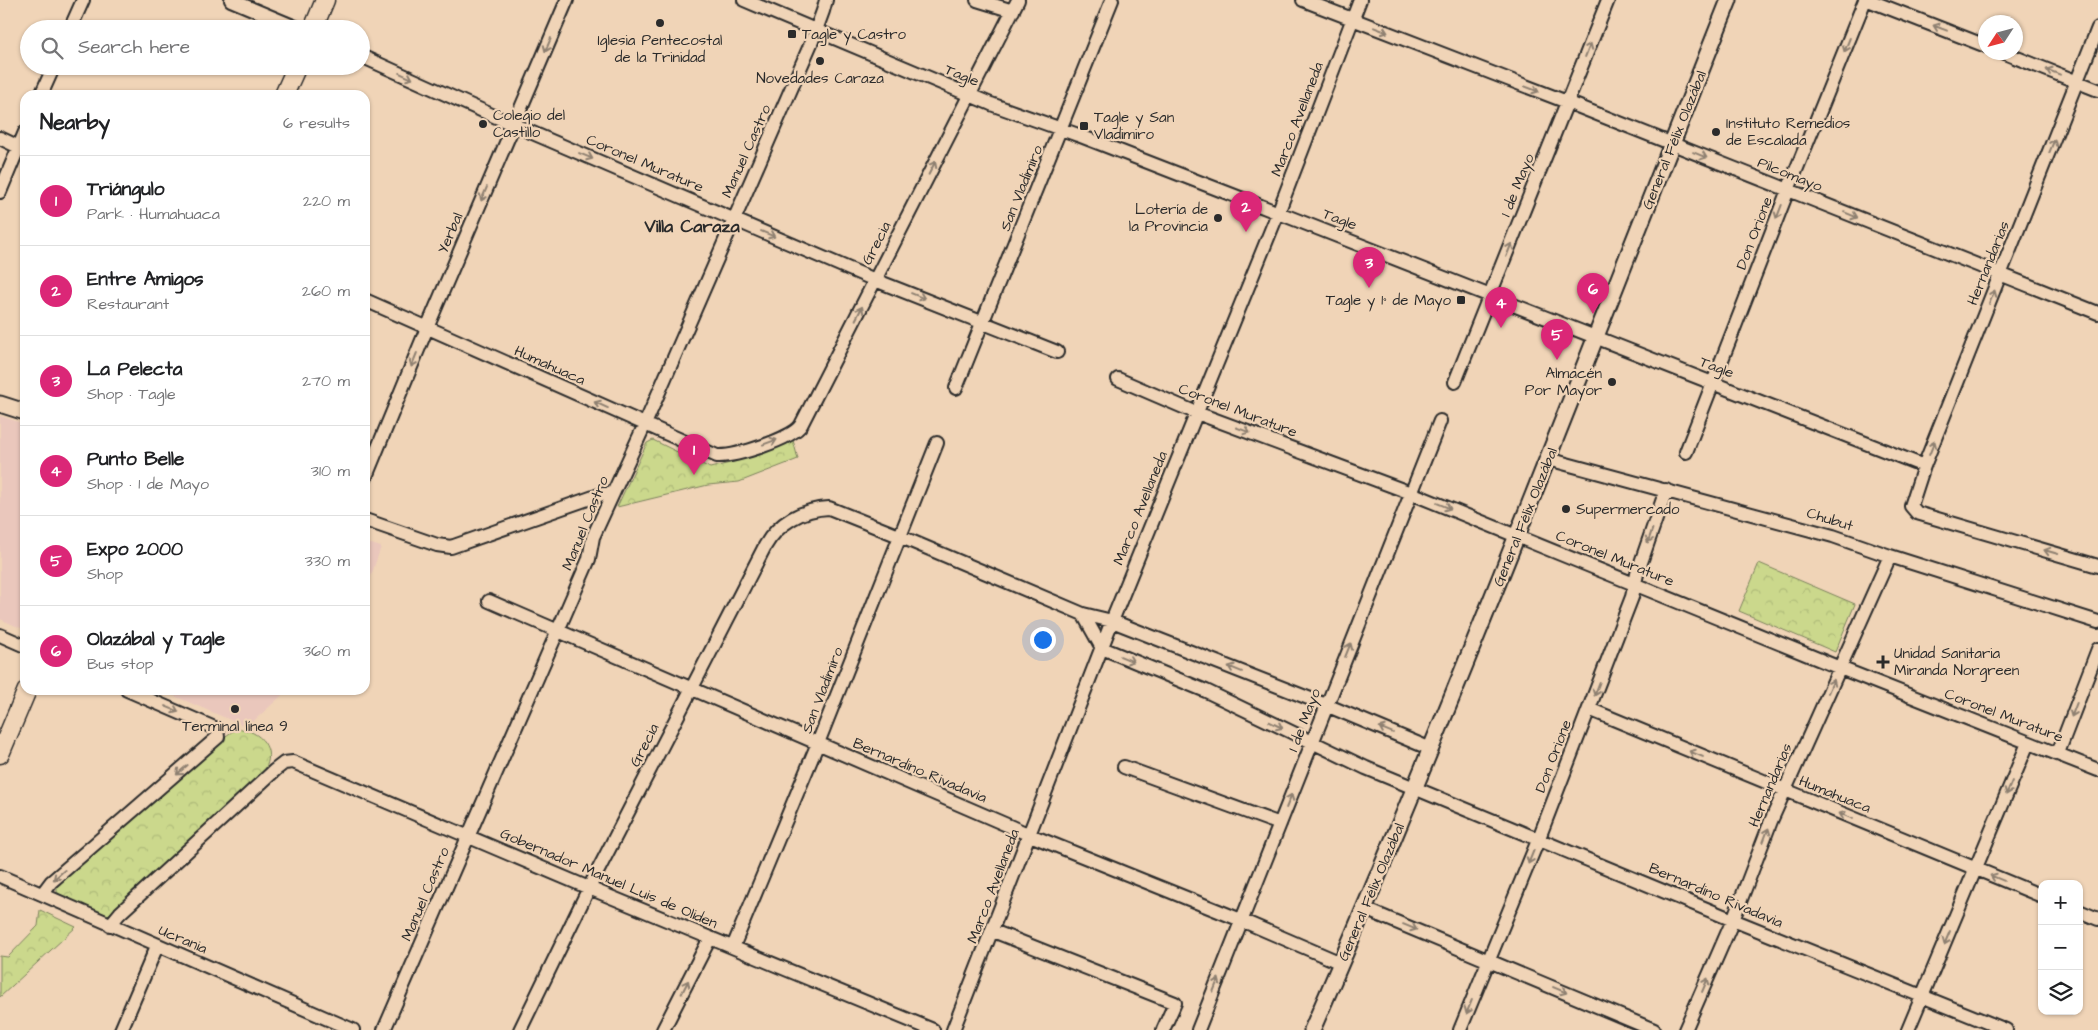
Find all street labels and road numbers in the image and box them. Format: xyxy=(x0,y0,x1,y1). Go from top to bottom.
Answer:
street label: Tagle xyxy=(941,59,982,93)
street label: Marco Avellaneda xyxy=(1266,59,1329,179)
street label: General Félix Olazábal xyxy=(1637,68,1712,213)
street label: Manuel Castro xyxy=(716,101,777,201)
street label: Coronel Murature xyxy=(583,129,707,198)
street label: San Vladimiro xyxy=(995,142,1048,234)
street label: 1 de Mayo xyxy=(1495,150,1541,220)
street label: Pilcomayo xyxy=(1754,152,1826,198)
street label: Don Orione xyxy=(1731,194,1778,273)
street label: Tagle xyxy=(1319,203,1360,237)
street label: Yerbal xyxy=(432,209,468,257)
street label: Hernandarias xyxy=(1962,217,2015,308)
street label: Grecia xyxy=(857,218,896,269)
street label: Humahuaca xyxy=(511,340,589,391)
street label: Tagle xyxy=(1696,351,1737,385)
street label: Coronel Murature xyxy=(1175,378,1300,443)
street label: General Félix Olazábal xyxy=(1488,445,1563,590)
street label: Marco Avellaneda xyxy=(1108,448,1173,568)
street label: Manuel Castro xyxy=(557,472,614,574)
street label: Chubut xyxy=(1804,502,1856,537)
street label: Coronel Murature xyxy=(1553,525,1677,592)
street label: San Vladimiro xyxy=(796,644,849,736)
street label: Coronel Murature xyxy=(1941,683,2066,748)
street label: 1 de Mayo xyxy=(1283,685,1327,755)
street label: Don Orione xyxy=(1530,717,1577,796)
street label: Grecia xyxy=(625,720,664,771)
street label: Bernardino Rivadavia xyxy=(850,733,990,808)
street label: Hernandarias xyxy=(1743,740,1798,830)
street label: Humahuaca xyxy=(1796,771,1874,819)
street label: General Félix Olazábal xyxy=(1333,820,1410,964)
street label: Gobernador Manuel Luis de Oliden xyxy=(497,823,721,934)
street label: Marco Avellaneda xyxy=(962,826,1025,946)
street label: Manuel Castro xyxy=(396,843,455,944)
street label: Bernardino Rivadavia xyxy=(1646,858,1786,933)
street label: Ucrania xyxy=(155,920,211,959)

